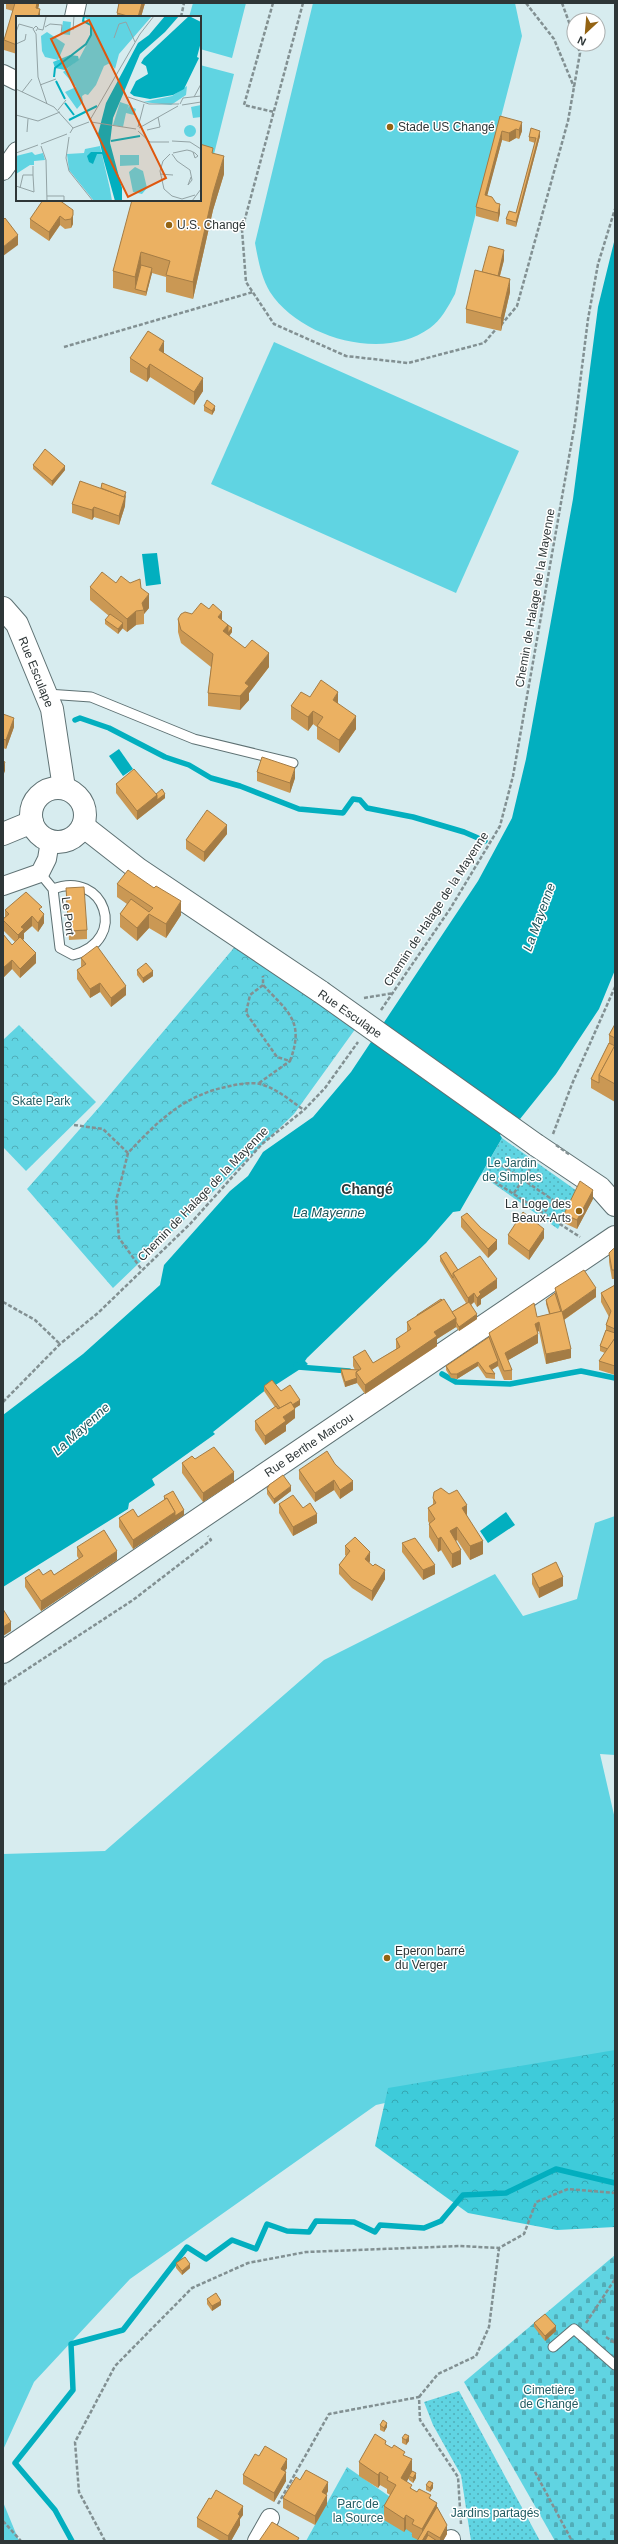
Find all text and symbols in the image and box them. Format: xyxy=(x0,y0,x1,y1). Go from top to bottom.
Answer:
north arrow xyxy=(566,12,606,52)
inset map xyxy=(16,16,201,201)
text: N xyxy=(575,34,588,48)
place label: Stade US Changé xyxy=(398,120,495,134)
marker: Stade US Changé xyxy=(385,122,395,132)
place label: U.S. Changé xyxy=(177,218,246,232)
marker: U.S. Changé xyxy=(164,220,174,230)
street label: Chemin de Halage de la Mayenne xyxy=(512,507,558,689)
street label: Rue Esculape xyxy=(16,635,57,710)
street label: Chemin de Halage de la Mayenne xyxy=(381,829,491,989)
water label: La Mayenne xyxy=(520,881,558,953)
street label: Le Port xyxy=(59,896,77,937)
street label: Rue Esculape xyxy=(315,987,385,1041)
park label: Skate Park xyxy=(12,1094,71,1108)
street label: Chemin de Halage de la Mayenne xyxy=(135,1124,271,1264)
park label: Le Jardin de Simples xyxy=(482,1156,542,1184)
district label: Changé xyxy=(341,1181,393,1197)
place label: La Loge des Beaux-Arts xyxy=(505,1197,571,1225)
water label: La Mayenne xyxy=(293,1205,365,1220)
marker: La Loge des Beaux-Arts xyxy=(574,1206,584,1216)
water label: La Mayenne xyxy=(49,1399,113,1459)
street label: Rue Berthe Marcou xyxy=(262,1410,356,1480)
place label: Eperon barré du Verger xyxy=(395,1944,465,1972)
marker: Eperon barré du Verger xyxy=(382,1953,392,1963)
park label: Cimetière de Changé xyxy=(520,2383,579,2411)
park label: Parc de la Source xyxy=(333,2497,384,2525)
park label: Jardins partagés xyxy=(451,2506,539,2520)

